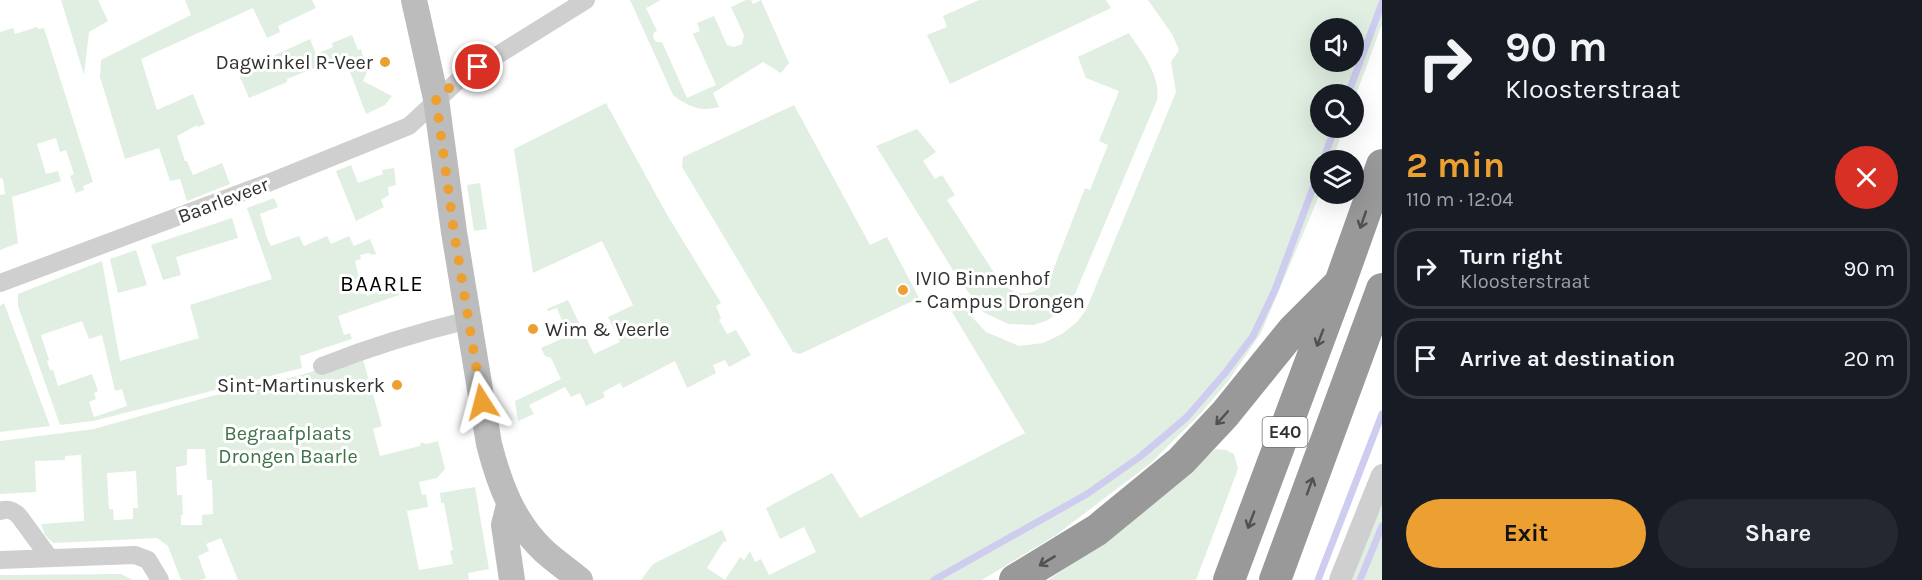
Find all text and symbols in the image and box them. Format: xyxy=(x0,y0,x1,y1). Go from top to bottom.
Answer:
map controls xyxy=(1310,18,1364,204)
button: sound xyxy=(1310,18,1364,72)
text: 90 m xyxy=(1505,22,1608,72)
icon: right xyxy=(1406,24,1484,102)
pin xyxy=(452,41,503,92)
icon: arrive xyxy=(461,50,494,83)
place label: Dagwinkel R-Veer xyxy=(216,51,374,74)
marker: Dagwinkel R-Veer xyxy=(378,55,392,69)
text: Kloosterstraat xyxy=(1505,73,1680,105)
button: search xyxy=(1310,84,1364,138)
text: 2 min xyxy=(1406,144,1505,186)
button: close xyxy=(1835,146,1898,209)
button: layers xyxy=(1310,150,1364,204)
street label: Baarleveer xyxy=(175,172,273,228)
text: 110 m · 12:04 xyxy=(1406,188,1513,211)
one-way arrow xyxy=(1356,210,1367,229)
text: Turn right xyxy=(1460,244,1563,270)
icon: right xyxy=(1409,252,1442,285)
text: 90 m xyxy=(1843,256,1895,282)
place label: IVIO Binnenhof - Campus Drongen xyxy=(915,267,1085,313)
text: Kloosterstraat xyxy=(1460,270,1590,293)
district label: BAARLE xyxy=(340,271,424,297)
marker: IVIO Binnenhof - Campus Drongen xyxy=(896,283,910,297)
place label: Wim & Veerle xyxy=(545,318,670,341)
marker: Wim & Veerle xyxy=(526,322,540,336)
one-way arrow xyxy=(1314,328,1325,347)
icon: arrive xyxy=(1409,342,1442,375)
text: Arrive at destination xyxy=(1460,346,1675,372)
text: 20 m xyxy=(1843,346,1895,372)
position arrow xyxy=(450,370,514,434)
place label: Sint-Martinuskerk xyxy=(217,374,385,397)
marker: Sint-Martinuskerk xyxy=(390,378,404,392)
one-way arrow xyxy=(1215,410,1229,425)
road number: E40 xyxy=(1262,417,1308,447)
park label: Begraafplaats Drongen Baarle xyxy=(218,422,358,468)
one-way arrow xyxy=(1305,477,1316,496)
button: Exit xyxy=(1406,499,1646,568)
button: Share xyxy=(1658,499,1898,568)
one-way arrow xyxy=(1245,510,1256,529)
one-way arrow xyxy=(1039,555,1056,567)

